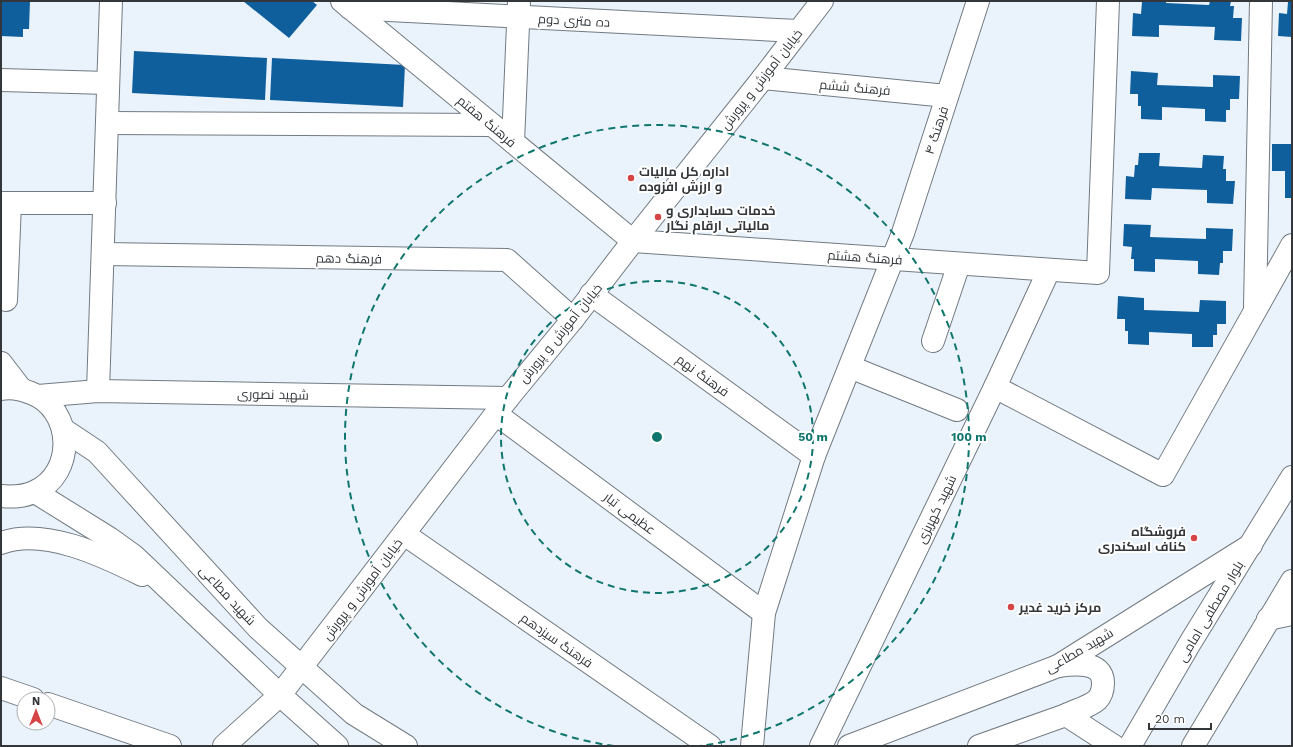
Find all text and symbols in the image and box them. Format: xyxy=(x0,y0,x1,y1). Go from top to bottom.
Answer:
street label: ده متری دوم xyxy=(538,11,610,32)
street label: خیابان آموزش و پرورش xyxy=(718,26,807,134)
street label: فرهنگ ششم xyxy=(819,77,891,100)
street label: فرهنگ هفتم xyxy=(453,92,519,152)
street label: فرهنگ ۴ xyxy=(922,104,951,156)
place label: اداره کل مالیات و ارزش افزوده xyxy=(639,164,729,195)
marker: اداره کل مالیات و ارزش افزوده xyxy=(626,173,636,183)
place label: خدمات حسابداری و مالیاتی ارقام نگار xyxy=(665,203,776,235)
marker: خدمات حسابداری و مالیاتی ارقام نگار xyxy=(653,212,663,222)
street label: فرهنگ هشتم xyxy=(827,247,903,270)
street label: فرهنگ دهم xyxy=(316,250,382,269)
street label: خیابان آموزش و پرورش xyxy=(516,281,607,387)
street label: فرهنگ نهم xyxy=(672,351,732,401)
street label: شهید نصوری xyxy=(237,386,309,403)
centre of rings xyxy=(650,430,664,444)
text: 50 m xyxy=(798,430,828,444)
text: 100 m xyxy=(951,430,987,444)
street label: شهید کهریزی xyxy=(913,473,959,546)
street label: عظیمی تبار xyxy=(600,489,658,538)
place label: فروشگاه کناف اسکندری xyxy=(1098,524,1186,554)
marker: فروشگاه کناف اسکندری xyxy=(1189,533,1199,543)
street label: خیابان آموزش و پرورش xyxy=(319,536,407,644)
street label: بلوار مصطفی امامی xyxy=(1174,558,1247,665)
street label: شهید مطاعی xyxy=(196,563,259,628)
place label: مرکز خرید غدیر xyxy=(1018,600,1101,615)
marker: مرکز خرید غدیر xyxy=(1006,602,1016,612)
street label: فرهنگ سیزدهم xyxy=(517,610,596,672)
street label: شهید مطاعی xyxy=(1043,625,1116,676)
north arrow xyxy=(16,691,56,731)
text: N xyxy=(32,695,40,708)
scale bar xyxy=(1149,705,1211,731)
text: 20 m xyxy=(1155,712,1185,726)

